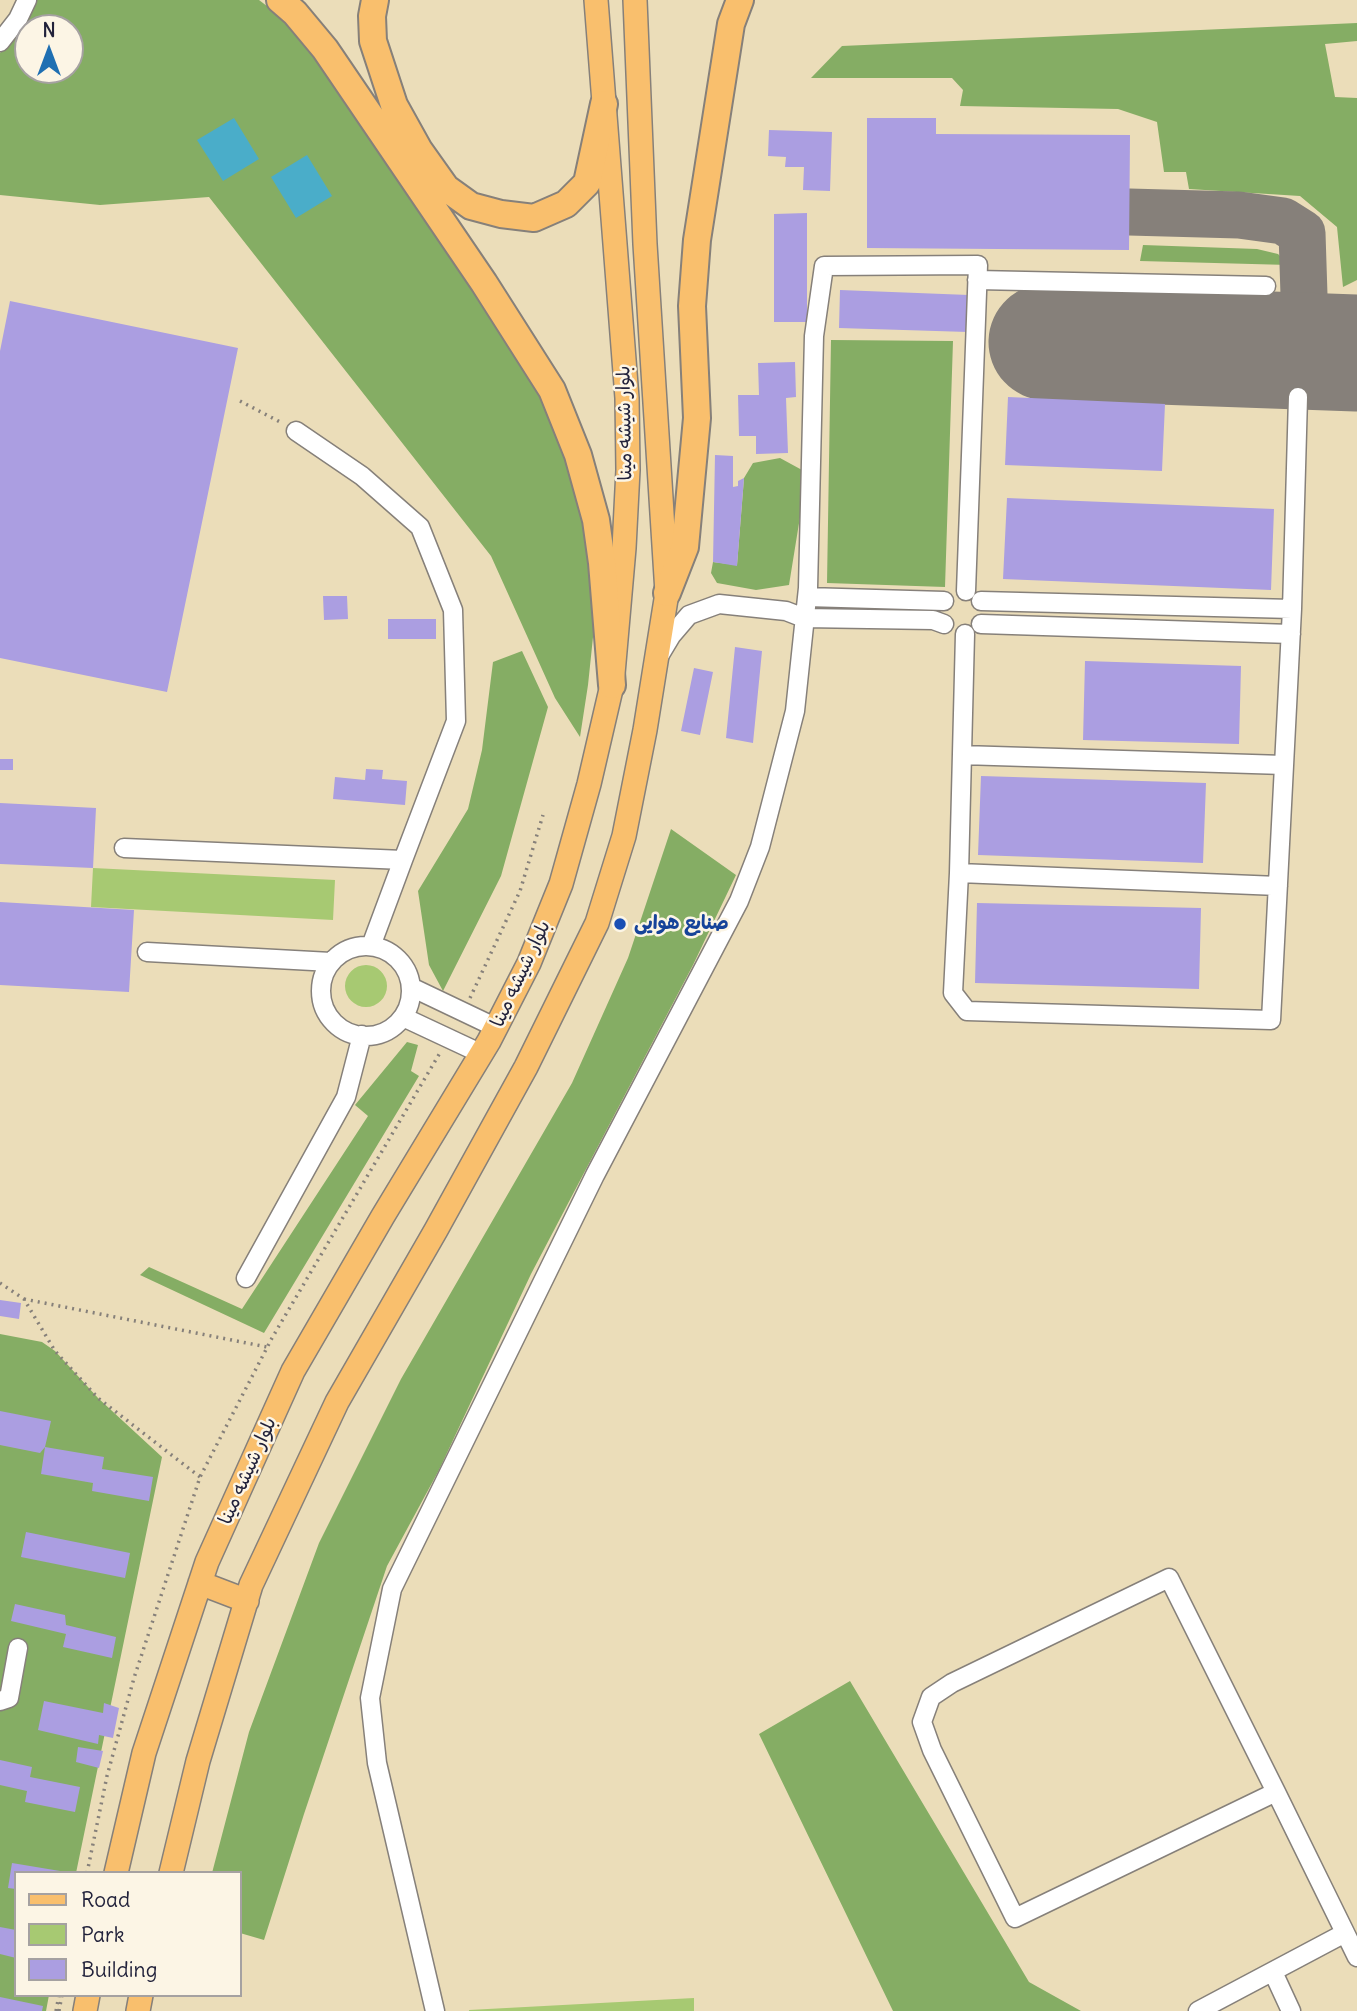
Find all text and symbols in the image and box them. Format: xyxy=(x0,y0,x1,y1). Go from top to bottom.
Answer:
north arrow xyxy=(14,14,84,84)
text: N xyxy=(42,18,56,42)
street label: بلوار شیشه مینا xyxy=(613,365,637,481)
place label: صنایع هوایی xyxy=(634,913,729,935)
marker: صنایع هوایی xyxy=(612,916,628,932)
street label: بلوار شیشه مینا xyxy=(486,917,556,1031)
street label: بلوار شیشه مینا xyxy=(214,1414,282,1528)
legend xyxy=(14,1871,242,1997)
text: Road xyxy=(81,1886,130,1913)
text: Park xyxy=(81,1921,124,1948)
text: Building xyxy=(81,1956,157,1983)

